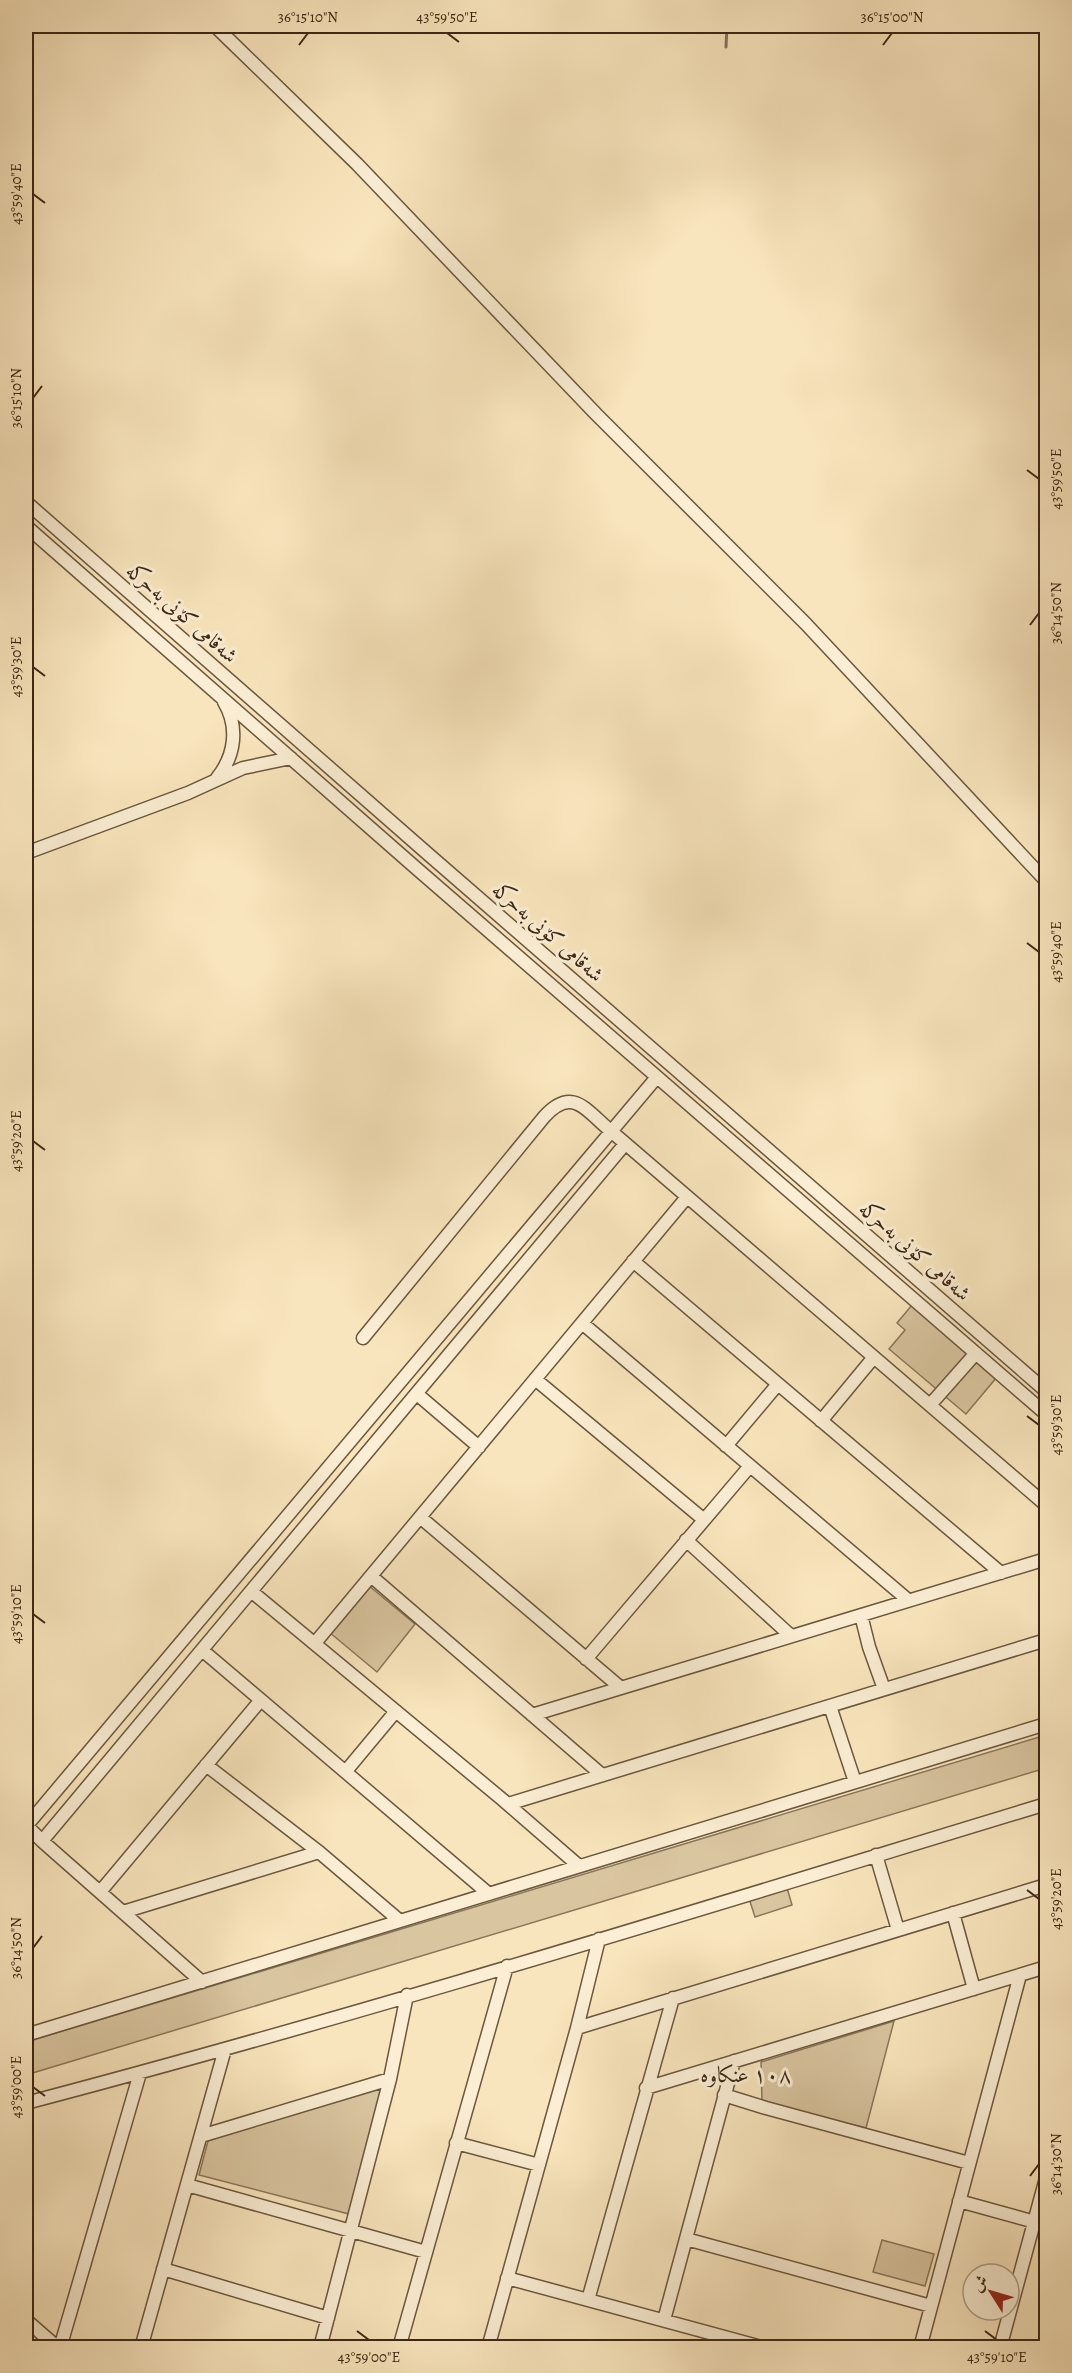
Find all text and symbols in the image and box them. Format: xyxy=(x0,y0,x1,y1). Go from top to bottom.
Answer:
text: 36°15'10"N xyxy=(278,7,338,27)
text: 43°59'50"E xyxy=(416,7,478,27)
text: 36°15'00"N xyxy=(860,7,924,27)
text: 43°59'40"E xyxy=(6,163,26,225)
text: 36°15'10"N xyxy=(6,368,26,428)
text: 43°59'50"E xyxy=(1046,448,1066,510)
street label: شەقامی کۆنی بەحرکە xyxy=(120,557,244,669)
text: 36°14'50"N xyxy=(1046,582,1066,644)
text: 43°59'30"E xyxy=(6,636,26,698)
street label: شەقامی کۆنی بەحرکە xyxy=(486,876,610,988)
text: 43°59'40"E xyxy=(1046,921,1066,983)
text: 43°59'20"E xyxy=(6,1110,26,1172)
street label: شەقامی کۆنی بەحرکە xyxy=(853,1195,977,1307)
text: 43°59'30"E xyxy=(1046,1394,1066,1456)
text: 43°59'10"E xyxy=(6,1584,26,1644)
text: 43°59'20"E xyxy=(1046,1868,1066,1930)
text: 36°14'50"N xyxy=(6,1917,26,1979)
text: 43°59'00"E xyxy=(6,2056,26,2118)
district label: ١٠٨ عنکاوە xyxy=(700,2060,792,2090)
text: 36°14'30"N xyxy=(1046,2133,1066,2195)
north arrow xyxy=(961,2262,1021,2322)
text: ش xyxy=(966,2271,993,2297)
text: 43°59'00"E xyxy=(338,2347,400,2367)
text: 43°59'10"E xyxy=(967,2347,1027,2367)

